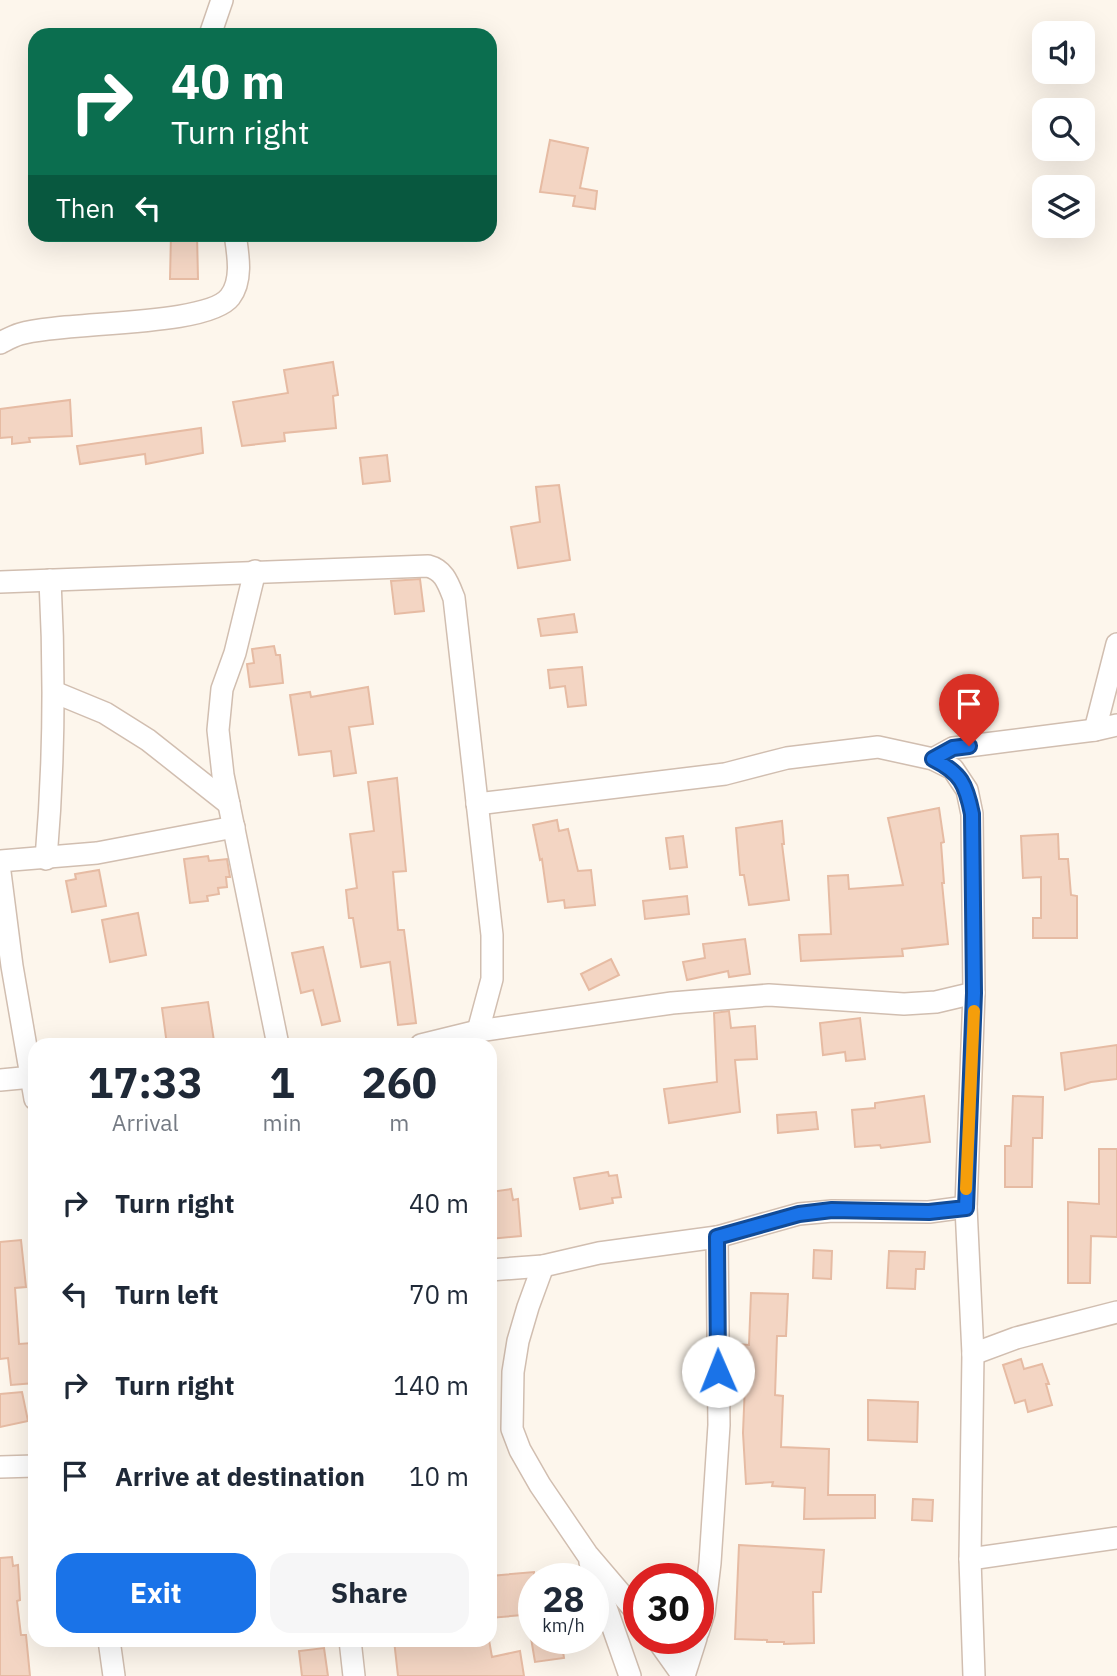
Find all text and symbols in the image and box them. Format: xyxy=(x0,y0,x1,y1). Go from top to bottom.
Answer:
map controls xyxy=(1032,21,1095,238)
button: sound xyxy=(1032,21,1095,84)
text: 40 m xyxy=(171,49,285,112)
icon: right xyxy=(56,56,147,147)
button: search xyxy=(1032,98,1095,161)
text: Turn right xyxy=(171,111,309,153)
button: layers xyxy=(1032,175,1095,238)
icon: left xyxy=(129,189,167,227)
text: Then xyxy=(56,191,115,225)
pin xyxy=(939,674,999,746)
icon: arrive xyxy=(950,685,988,723)
text: 17:33 xyxy=(88,1055,203,1110)
text: 1 xyxy=(269,1055,295,1110)
text: 260 xyxy=(361,1055,437,1110)
text: Arrival xyxy=(112,1107,179,1137)
text: min xyxy=(263,1107,301,1137)
text: m xyxy=(389,1107,409,1137)
icon: right xyxy=(56,1184,94,1222)
text: Turn right xyxy=(115,1186,234,1220)
text: 40 m xyxy=(409,1186,469,1220)
icon: left xyxy=(56,1275,94,1313)
text: Turn left xyxy=(115,1277,218,1311)
text: 70 m xyxy=(409,1277,469,1311)
position arrow xyxy=(681,1334,755,1408)
icon: right xyxy=(56,1366,94,1404)
text: Turn right xyxy=(115,1368,234,1402)
text: 140 m xyxy=(393,1368,469,1402)
icon: arrive xyxy=(56,1457,94,1495)
text: Arrive at destination xyxy=(115,1459,365,1493)
text: 10 m xyxy=(409,1459,469,1493)
button: Exit xyxy=(56,1553,256,1633)
button: Share xyxy=(270,1553,469,1633)
speed limit sign: 30 xyxy=(623,1563,714,1654)
text: 28 xyxy=(542,1576,585,1622)
text: km/h xyxy=(542,1614,585,1637)

